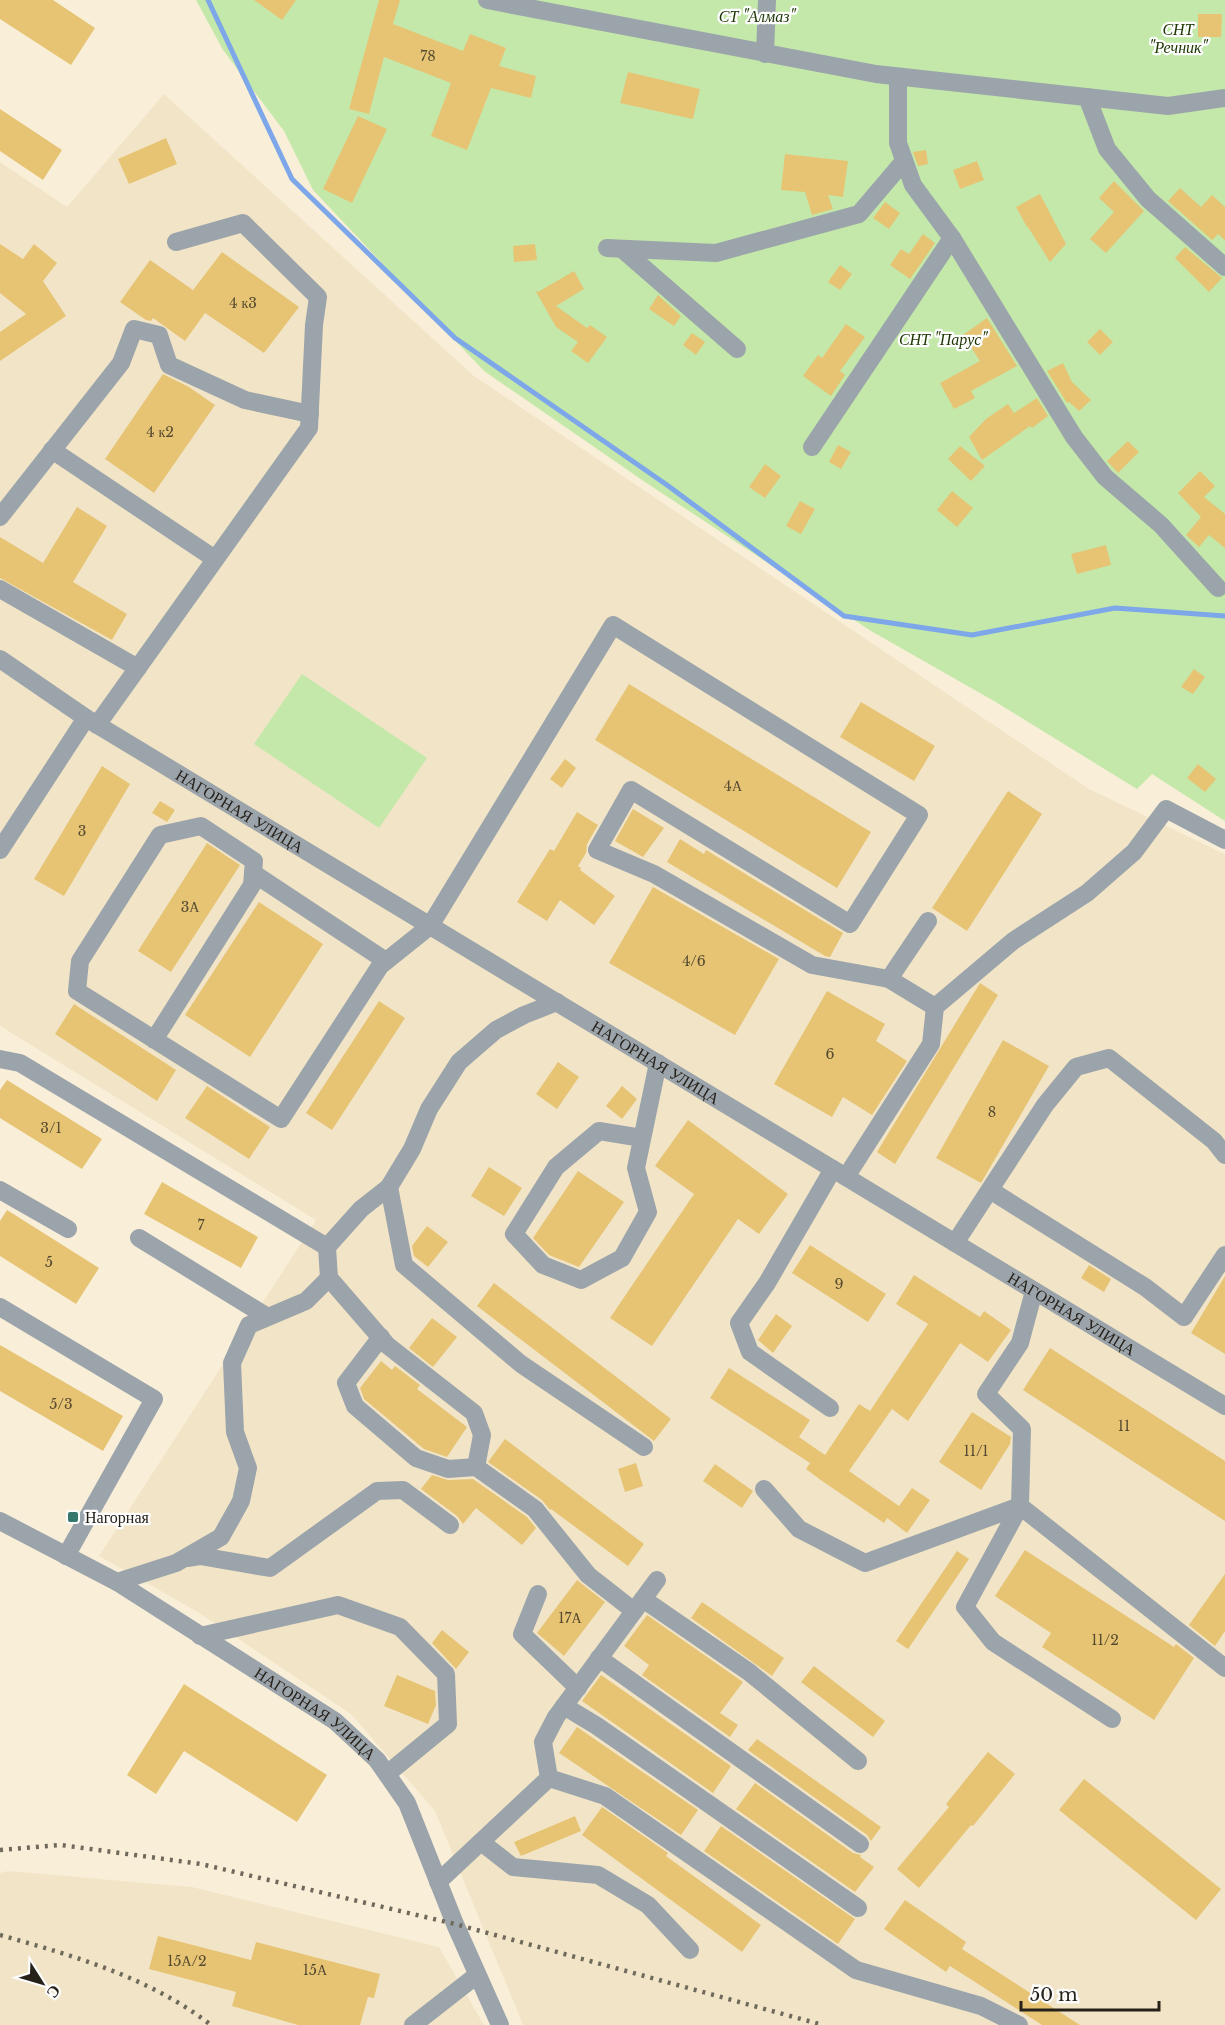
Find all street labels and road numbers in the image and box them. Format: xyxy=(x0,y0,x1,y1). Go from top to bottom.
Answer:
street label: НАГОРНАЯ УЛИЦА xyxy=(172,765,308,857)
street label: НАГОРНАЯ УЛИЦА xyxy=(588,1016,724,1109)
street label: НАГОРНАЯ УЛИЦА xyxy=(1004,1267,1140,1360)
street label: НАГОРНАЯ УЛИЦА xyxy=(251,1662,381,1764)

